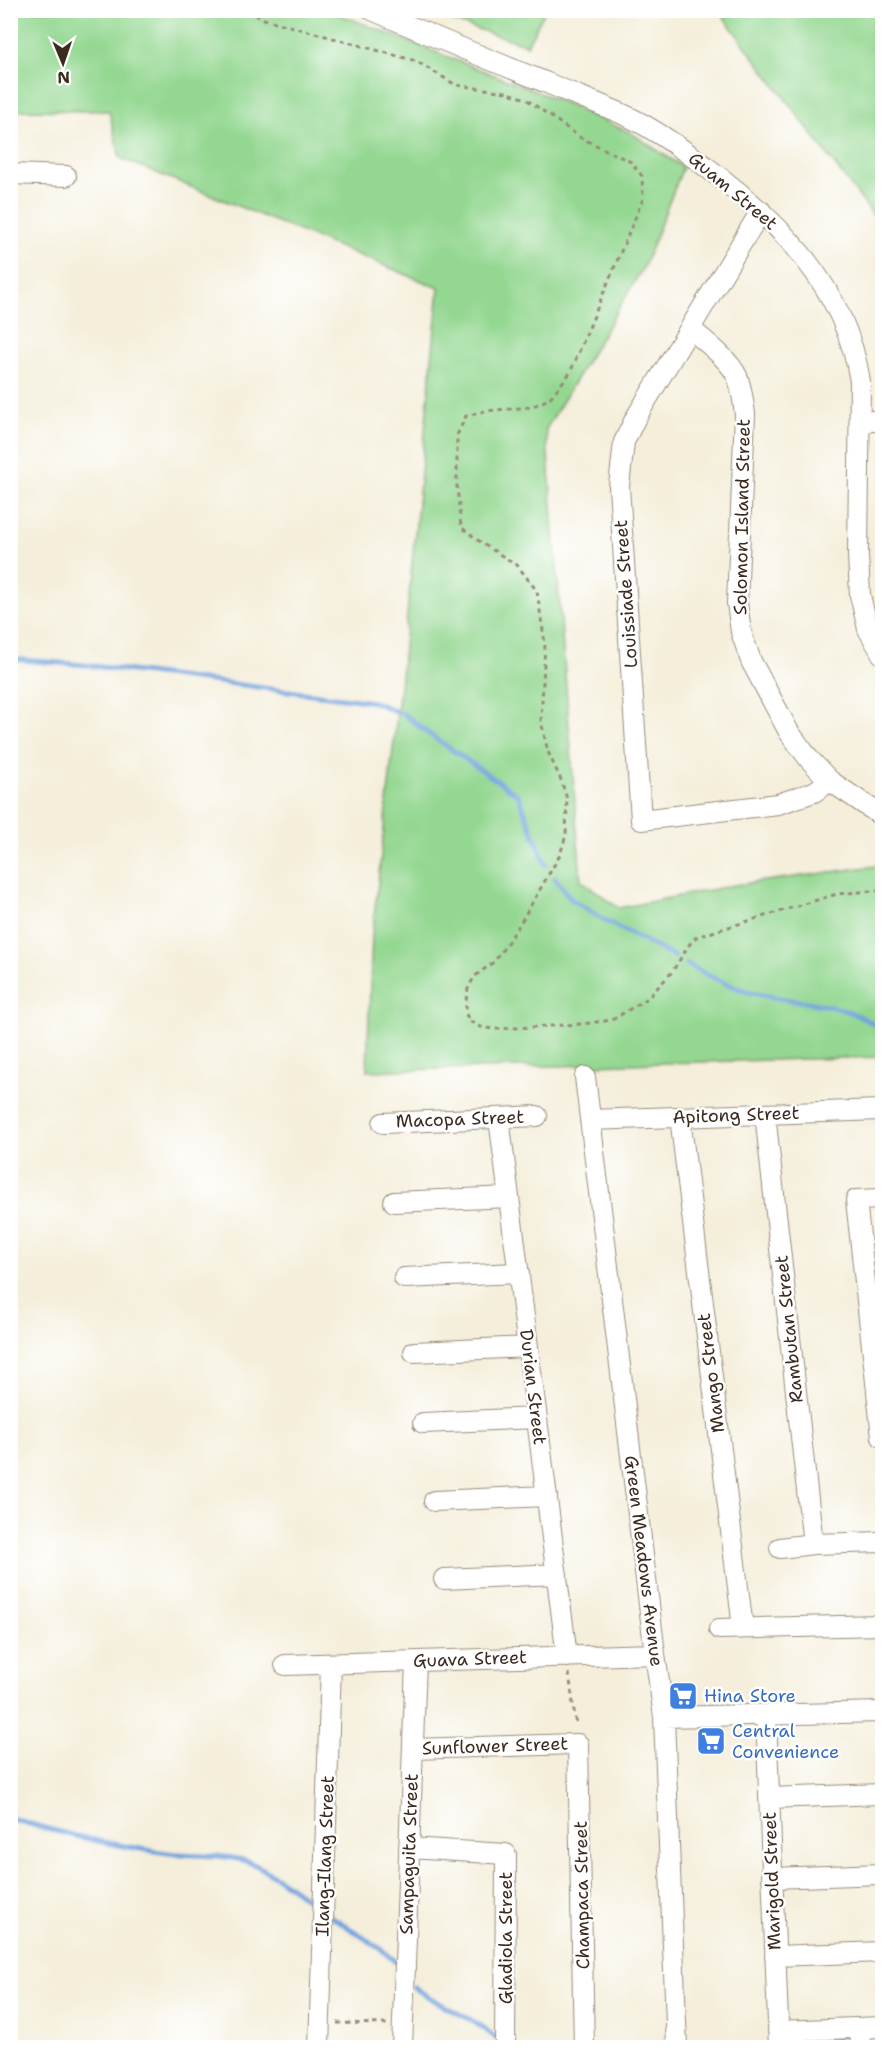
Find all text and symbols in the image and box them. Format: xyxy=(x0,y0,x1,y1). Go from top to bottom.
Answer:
north arrow xyxy=(33,33,93,93)
text: N xyxy=(57,67,70,88)
street label: Guam Street xyxy=(683,147,783,236)
street label: Solomon Island Street xyxy=(728,419,756,615)
street label: Louissiade Street xyxy=(609,519,643,669)
street label: Apitong Street xyxy=(672,1101,800,1129)
street label: Macopa Street xyxy=(395,1105,525,1133)
street label: Rambutan Street xyxy=(769,1254,809,1404)
street label: Mango Street xyxy=(692,1312,730,1434)
street label: Durian Street xyxy=(514,1328,552,1446)
street label: Green Meadows Avenue xyxy=(619,1454,669,1668)
street label: Guava Street xyxy=(413,1645,527,1673)
supermarket icon: Hina Store xyxy=(667,1680,699,1712)
place label: Hina Store xyxy=(704,1684,796,1708)
place label: Central Convenience xyxy=(732,1719,839,1764)
supermarket icon: Central Convenience xyxy=(695,1725,727,1757)
street label: Sunflower Street xyxy=(422,1731,569,1761)
street label: Sampaguita Street xyxy=(394,1773,424,1935)
street label: Ilang-Ilang Street xyxy=(310,1775,340,1937)
street label: Marigold Street xyxy=(758,1811,786,1951)
street label: Champaca Street xyxy=(569,1820,595,1970)
street label: Gladiola Street xyxy=(494,1872,518,2004)

